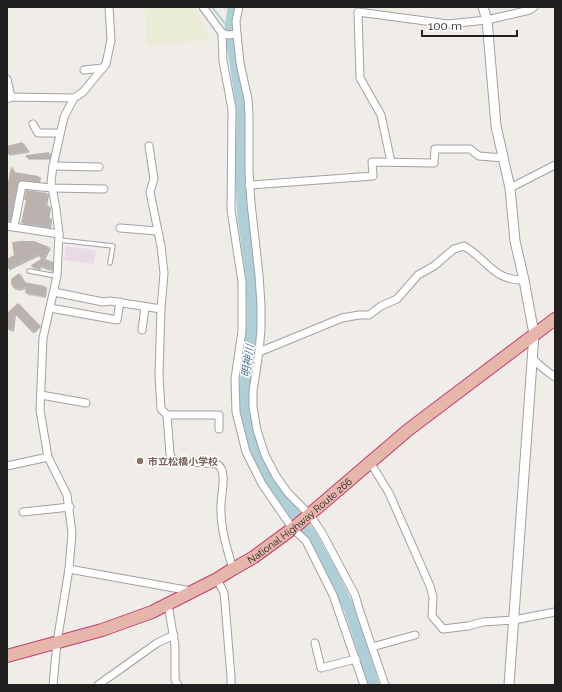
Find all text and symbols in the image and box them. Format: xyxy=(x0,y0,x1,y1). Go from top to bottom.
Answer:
scale bar xyxy=(422,12,517,38)
text: 100 m xyxy=(428,19,462,33)
water label: 明神川 xyxy=(239,343,257,378)
marker: 市立松橋小学校 xyxy=(135,456,145,466)
place label: 市立松橋小学校 xyxy=(148,456,218,467)
street label: National Highway Route 266 xyxy=(245,475,354,565)

